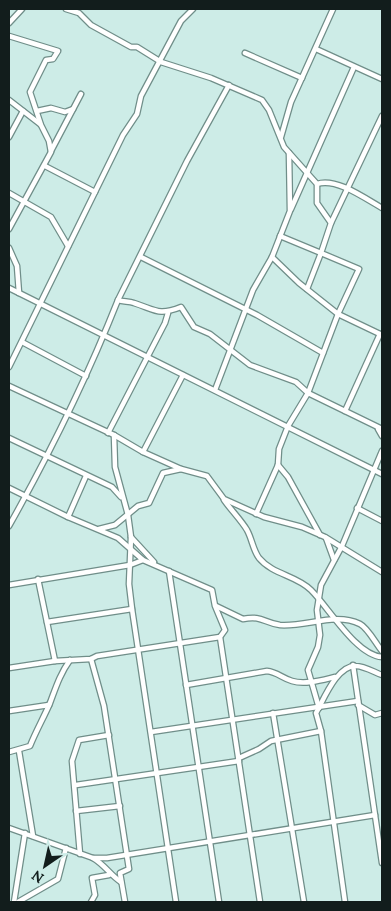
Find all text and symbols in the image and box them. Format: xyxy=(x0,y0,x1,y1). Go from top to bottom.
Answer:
north arrow xyxy=(20,841,70,891)
text: N xyxy=(28,866,47,887)

